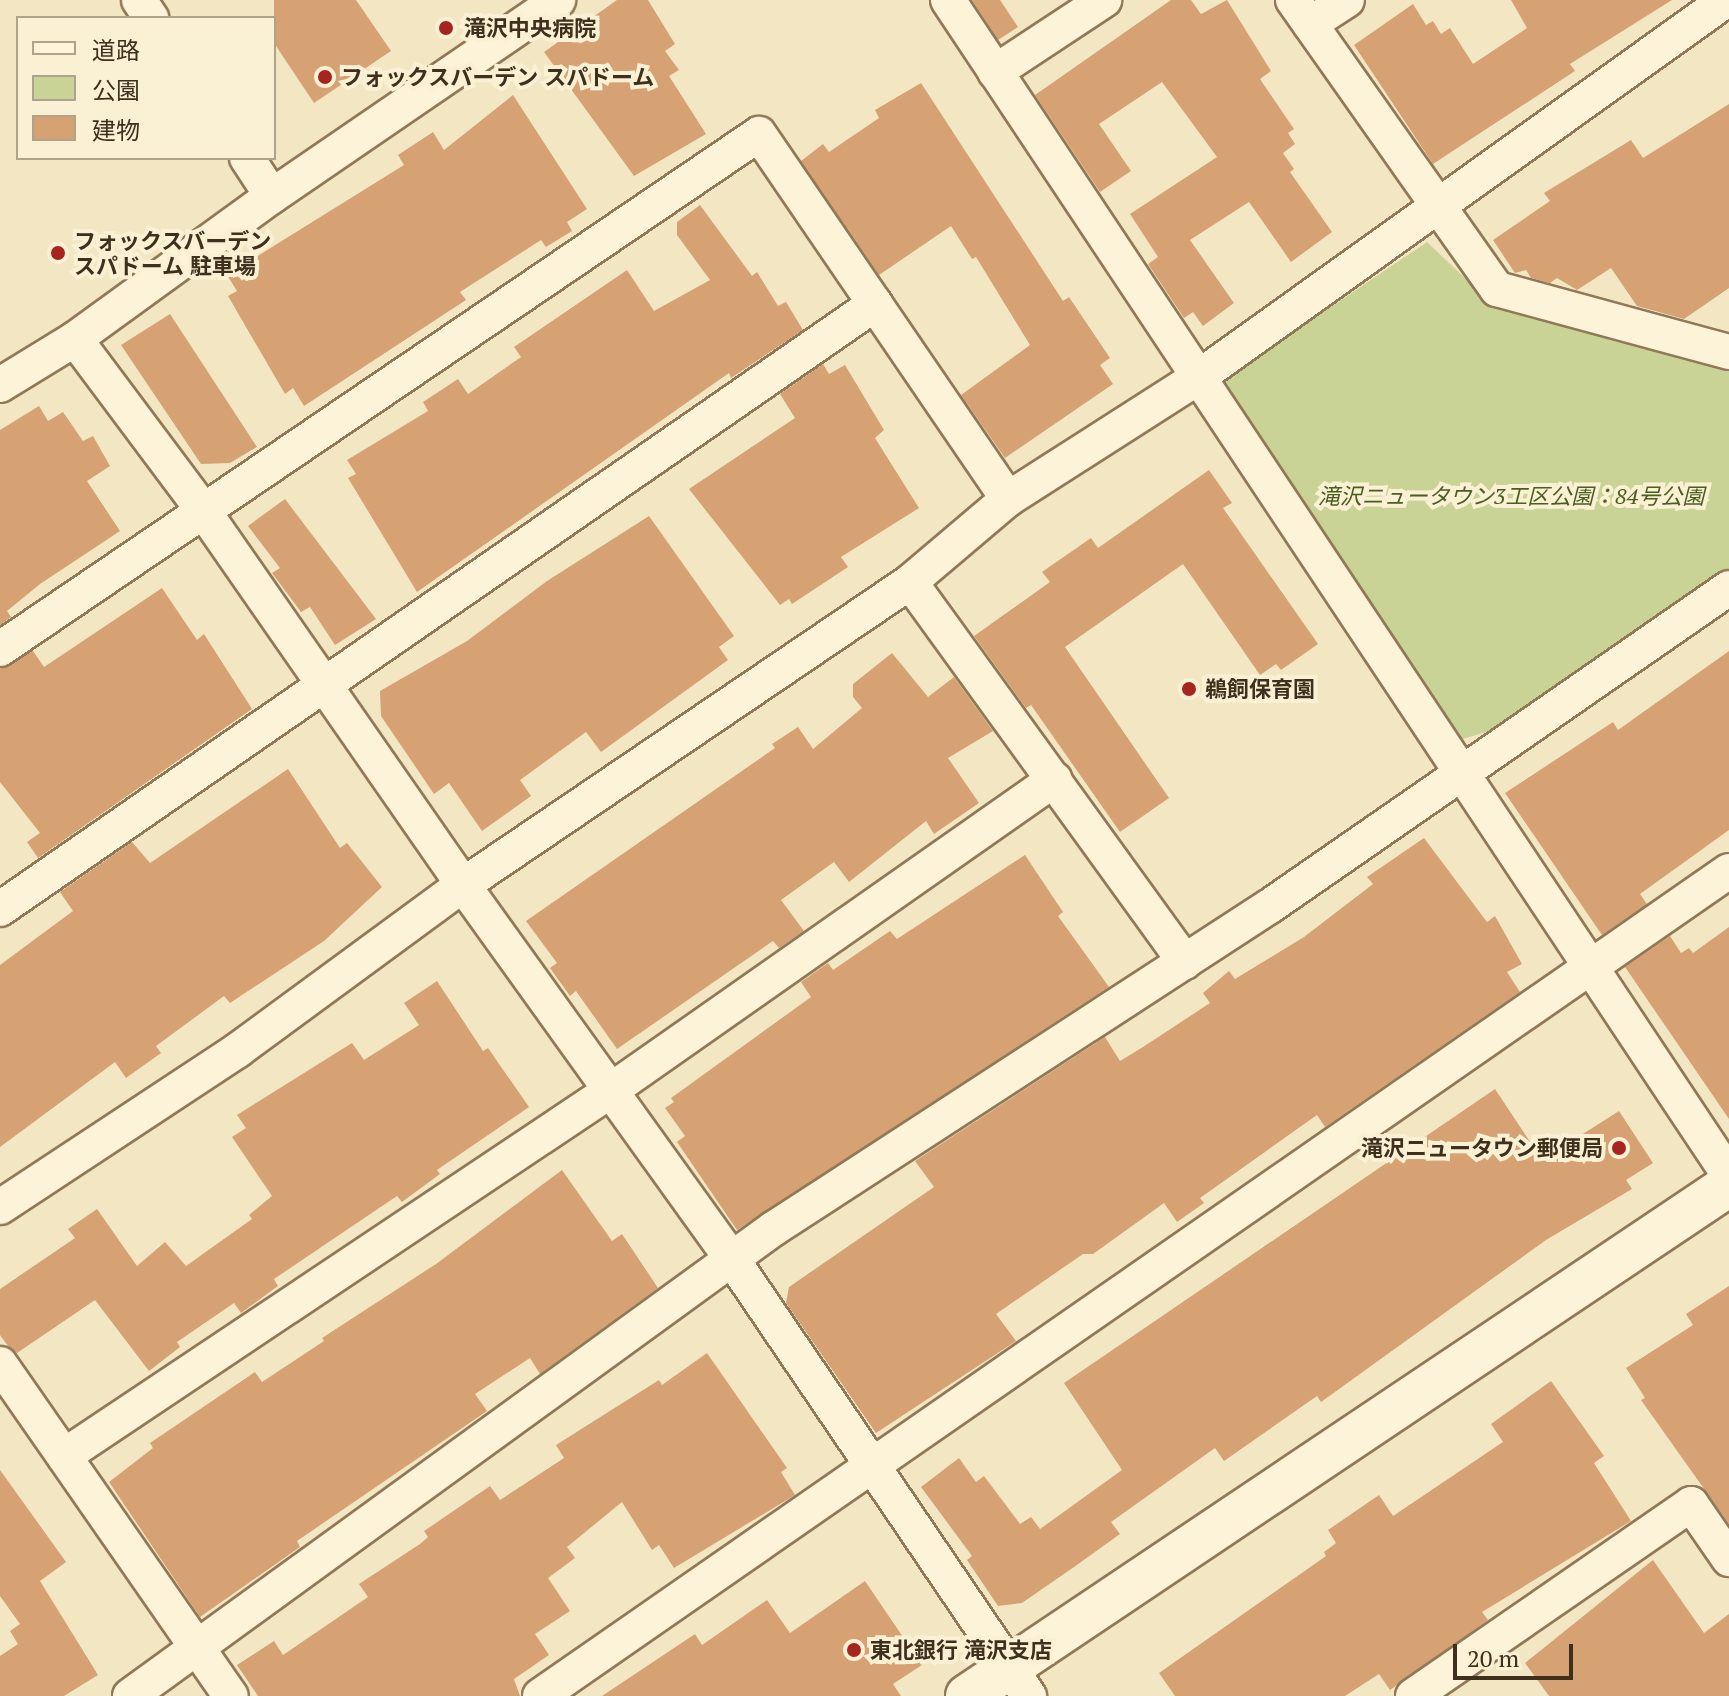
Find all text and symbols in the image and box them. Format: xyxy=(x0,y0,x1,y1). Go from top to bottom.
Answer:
place label: 滝沢中央病院 xyxy=(464,15,596,41)
legend xyxy=(16,16,276,160)
marker: 滝沢中央病院 xyxy=(435,17,457,39)
text: 道路 xyxy=(92,34,140,66)
place label: フォックスバーデン スパドーム xyxy=(341,64,655,90)
marker: フォックスバーデン スパドーム xyxy=(316,68,334,86)
text: 公園 xyxy=(92,74,140,106)
text: 建物 xyxy=(92,114,140,146)
place label: フォックスバーデン スパドーム 駐車場 xyxy=(74,227,272,278)
marker: フォックスバーデン スパドーム 駐車場 xyxy=(49,244,67,262)
park label: 滝沢ニュータウン3工区公園：84号公園 xyxy=(1318,483,1704,509)
place label: 鵜飼保育園 xyxy=(1205,676,1315,702)
marker: 鵜飼保育園 xyxy=(1180,680,1198,698)
place label: 滝沢ニュータウン郵便局 xyxy=(1361,1135,1603,1161)
marker: 滝沢ニュータウン郵便局 xyxy=(1610,1139,1628,1157)
scale bar xyxy=(1457,1628,1577,1678)
place label: 東北銀行 滝沢支店 xyxy=(870,1637,1052,1663)
marker: 東北銀行 滝沢支店 xyxy=(845,1641,863,1659)
text: 20 m xyxy=(1467,1642,1519,1674)

